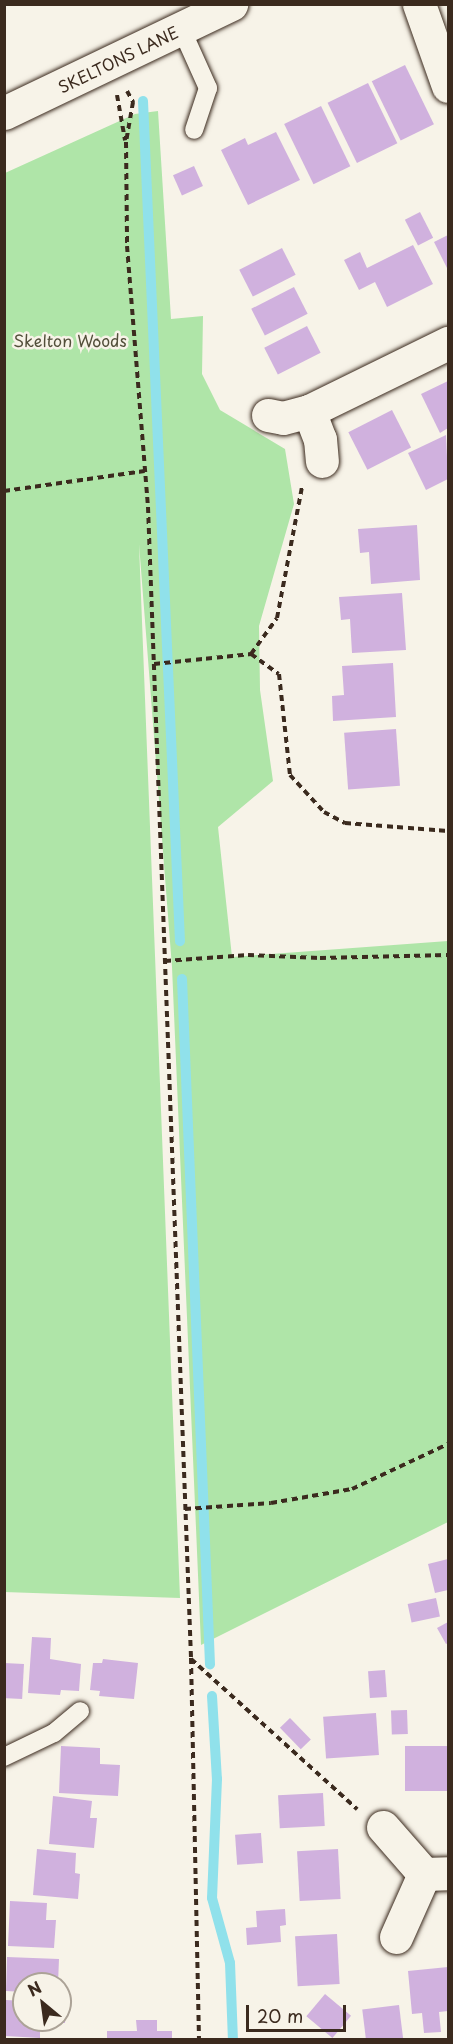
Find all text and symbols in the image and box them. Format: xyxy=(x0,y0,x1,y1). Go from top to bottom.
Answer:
street label: SKELTONS LANE xyxy=(55,21,181,97)
park label: Skelton Woods xyxy=(13,330,127,350)
north arrow xyxy=(12,1972,72,2032)
text: N xyxy=(23,1974,46,2002)
scale bar xyxy=(249,1993,350,2031)
text: 20 m xyxy=(257,2002,303,2029)

